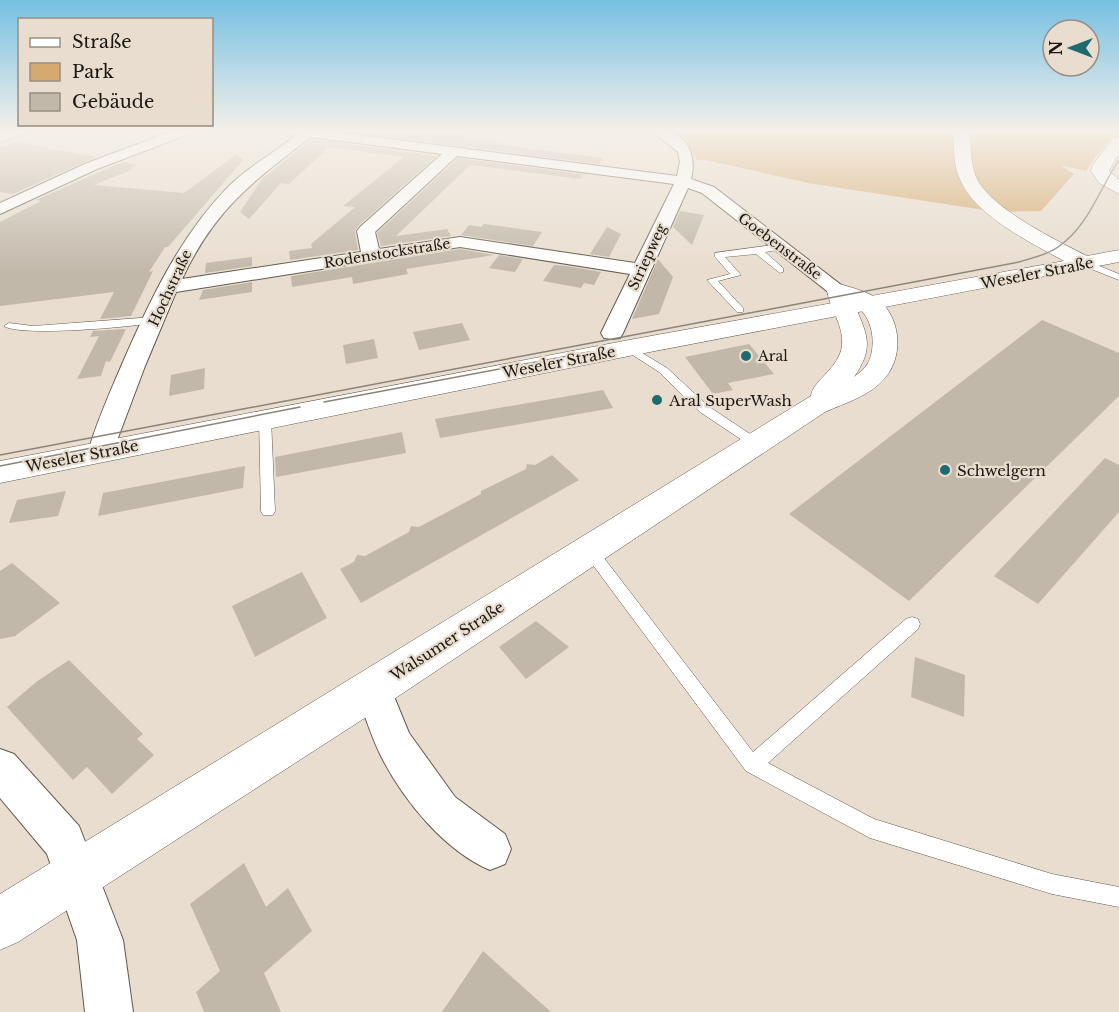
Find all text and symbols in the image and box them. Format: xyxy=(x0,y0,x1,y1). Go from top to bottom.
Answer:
legend xyxy=(18,18,213,126)
north arrow xyxy=(1041,18,1101,78)
text: Straße xyxy=(72,31,132,53)
text: N xyxy=(1046,40,1066,56)
text: Park xyxy=(72,61,114,83)
text: Gebäude xyxy=(72,91,154,113)
street label: Goebenstraße xyxy=(735,209,825,283)
street label: Striepweg xyxy=(624,220,670,293)
street label: Rodenstockstraße xyxy=(322,234,452,272)
street label: Hochstraße xyxy=(144,247,196,329)
street label: Weseler Straße xyxy=(978,253,1095,293)
street label: Weseler Straße xyxy=(500,342,617,382)
place label: Aral xyxy=(757,347,788,365)
marker: Aral xyxy=(739,349,753,363)
place label: Aral SuperWash xyxy=(668,391,792,410)
marker: Aral SuperWash xyxy=(650,393,664,407)
street label: Weseler Straße xyxy=(23,436,140,476)
place label: Schwelgern xyxy=(957,461,1046,480)
marker: Schwelgern xyxy=(938,463,952,477)
street label: Walsumer Straße xyxy=(386,597,507,685)

